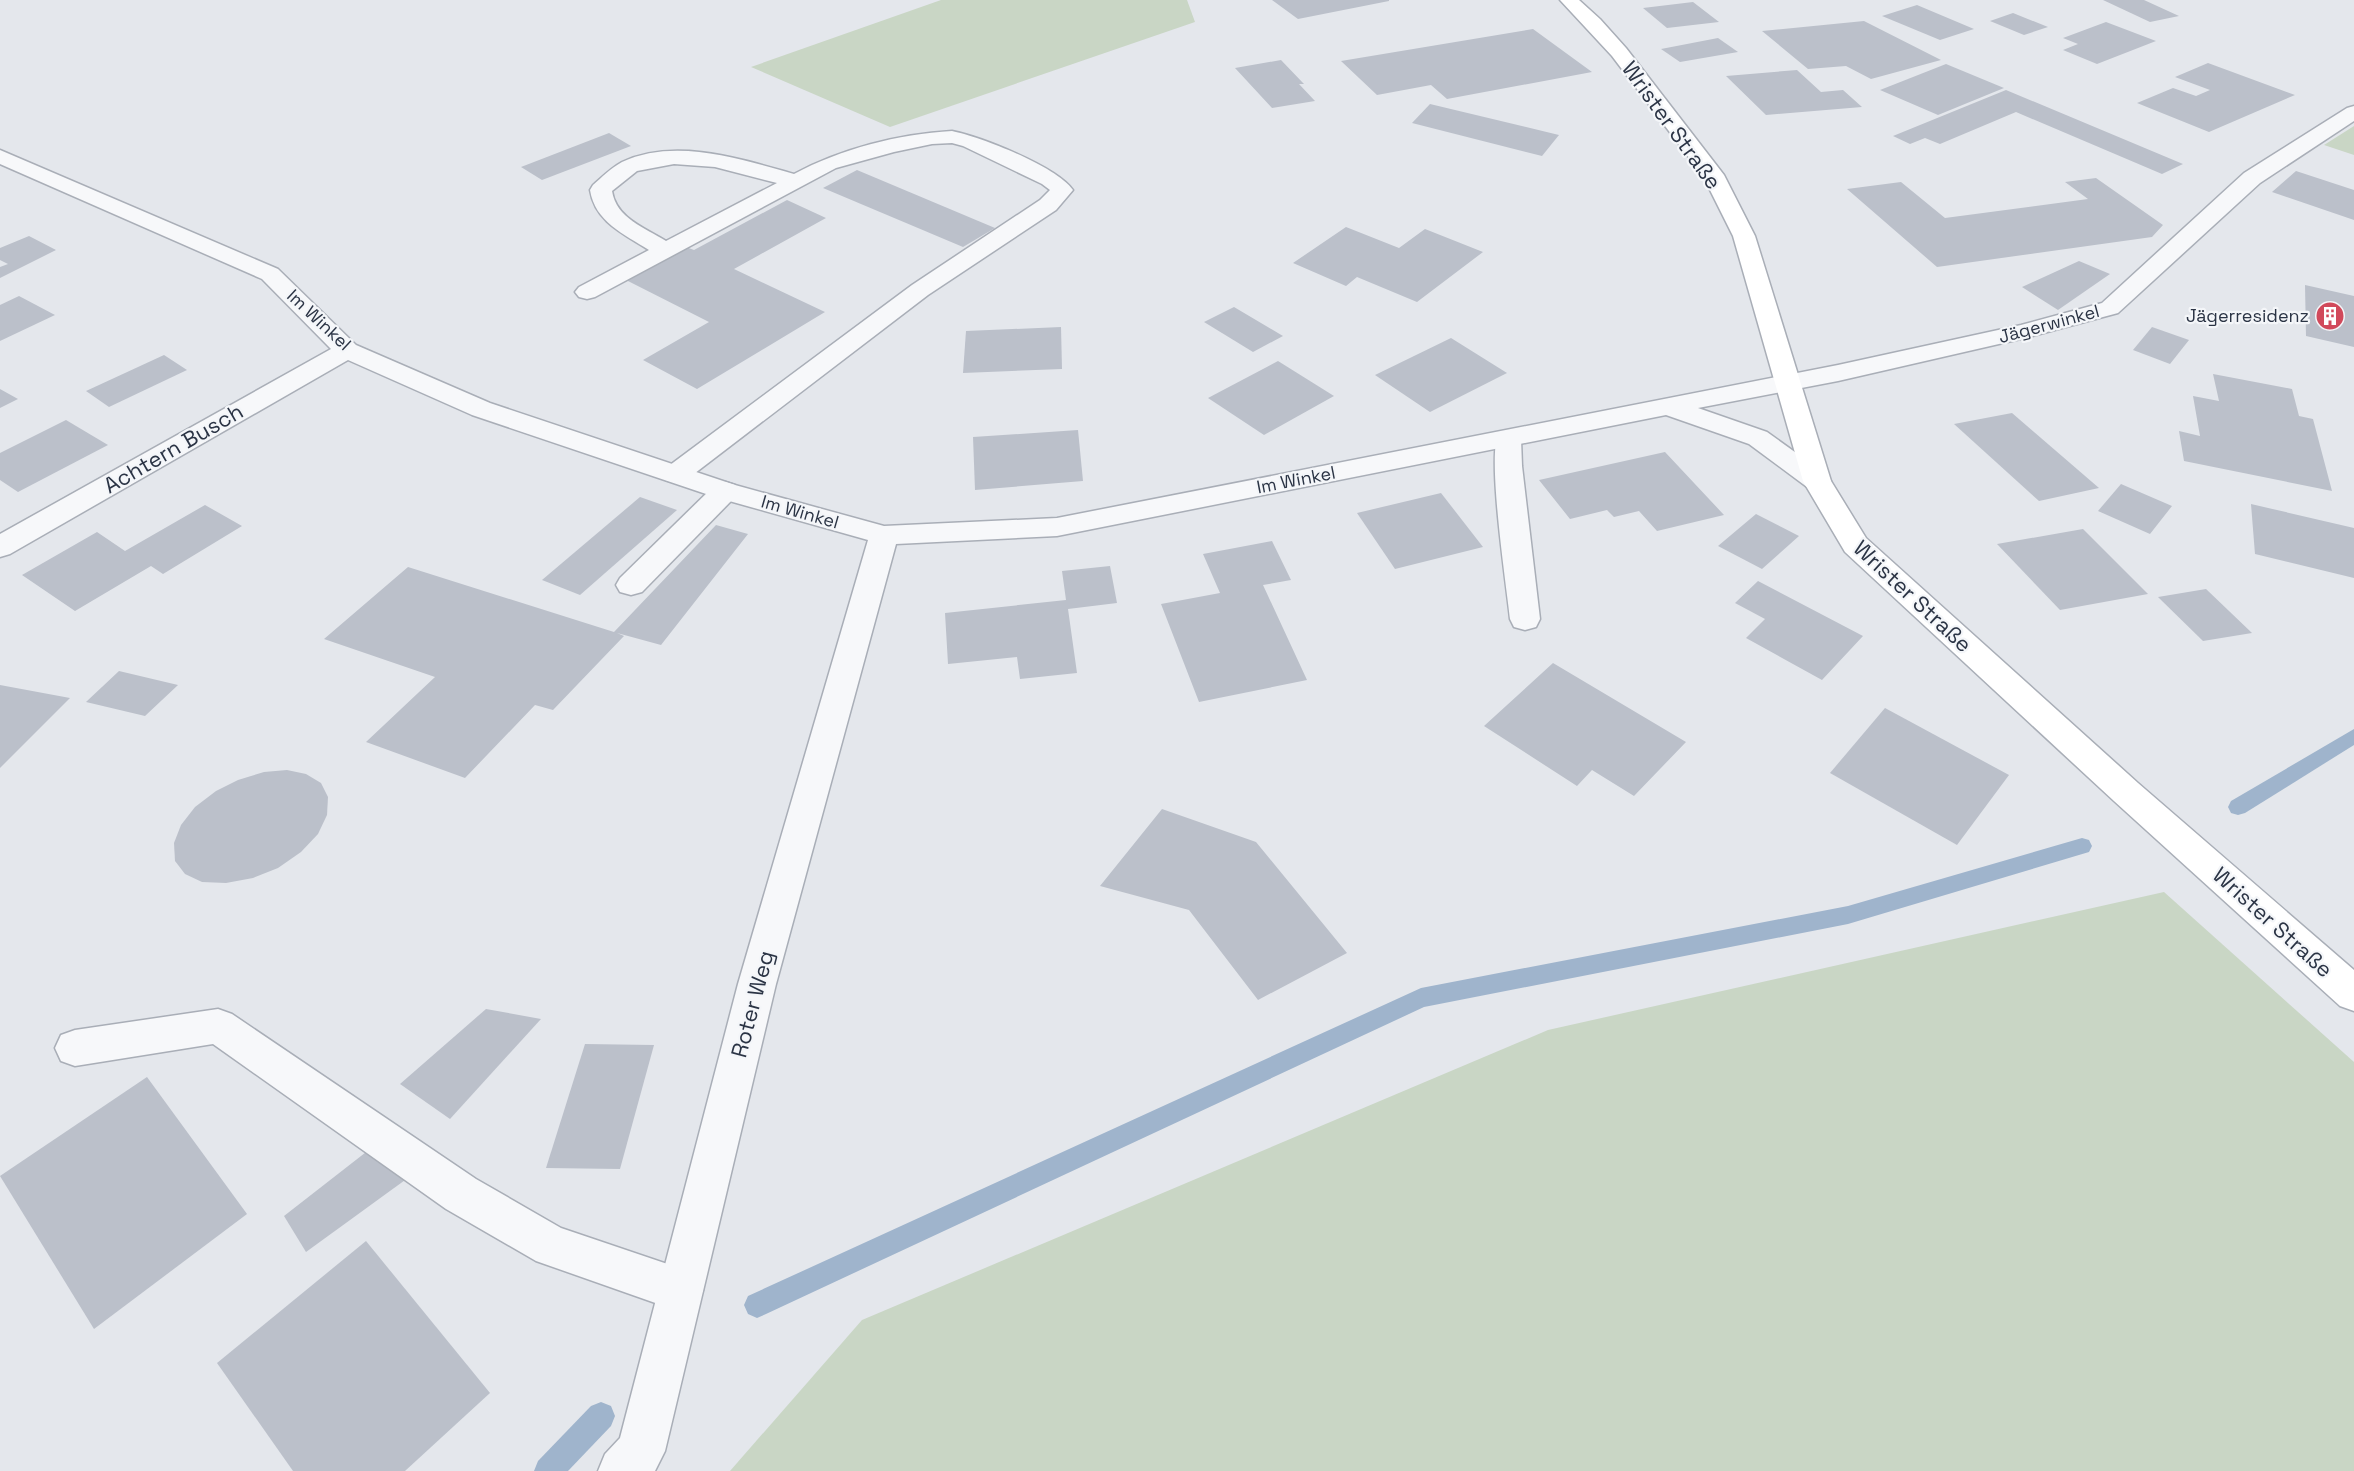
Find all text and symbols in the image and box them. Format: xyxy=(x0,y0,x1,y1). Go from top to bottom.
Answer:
street label: Wrister Straße xyxy=(1616,55,1728,195)
street label: Im Winkel xyxy=(282,284,356,355)
street label: Jägerwinkel xyxy=(1996,299,2102,348)
building icon: Jägerresidenz xyxy=(2314,300,2346,332)
place label: Jägerresidenz xyxy=(2186,304,2309,327)
street label: Achtern Busch xyxy=(98,397,248,499)
street label: Im Winkel xyxy=(1255,461,1337,498)
street label: Im Winkel xyxy=(759,489,842,534)
street label: Wrister Straße xyxy=(1848,534,1978,658)
street label: Wrister Straße xyxy=(2207,861,2339,983)
street label: Roter Weg xyxy=(724,947,780,1061)

